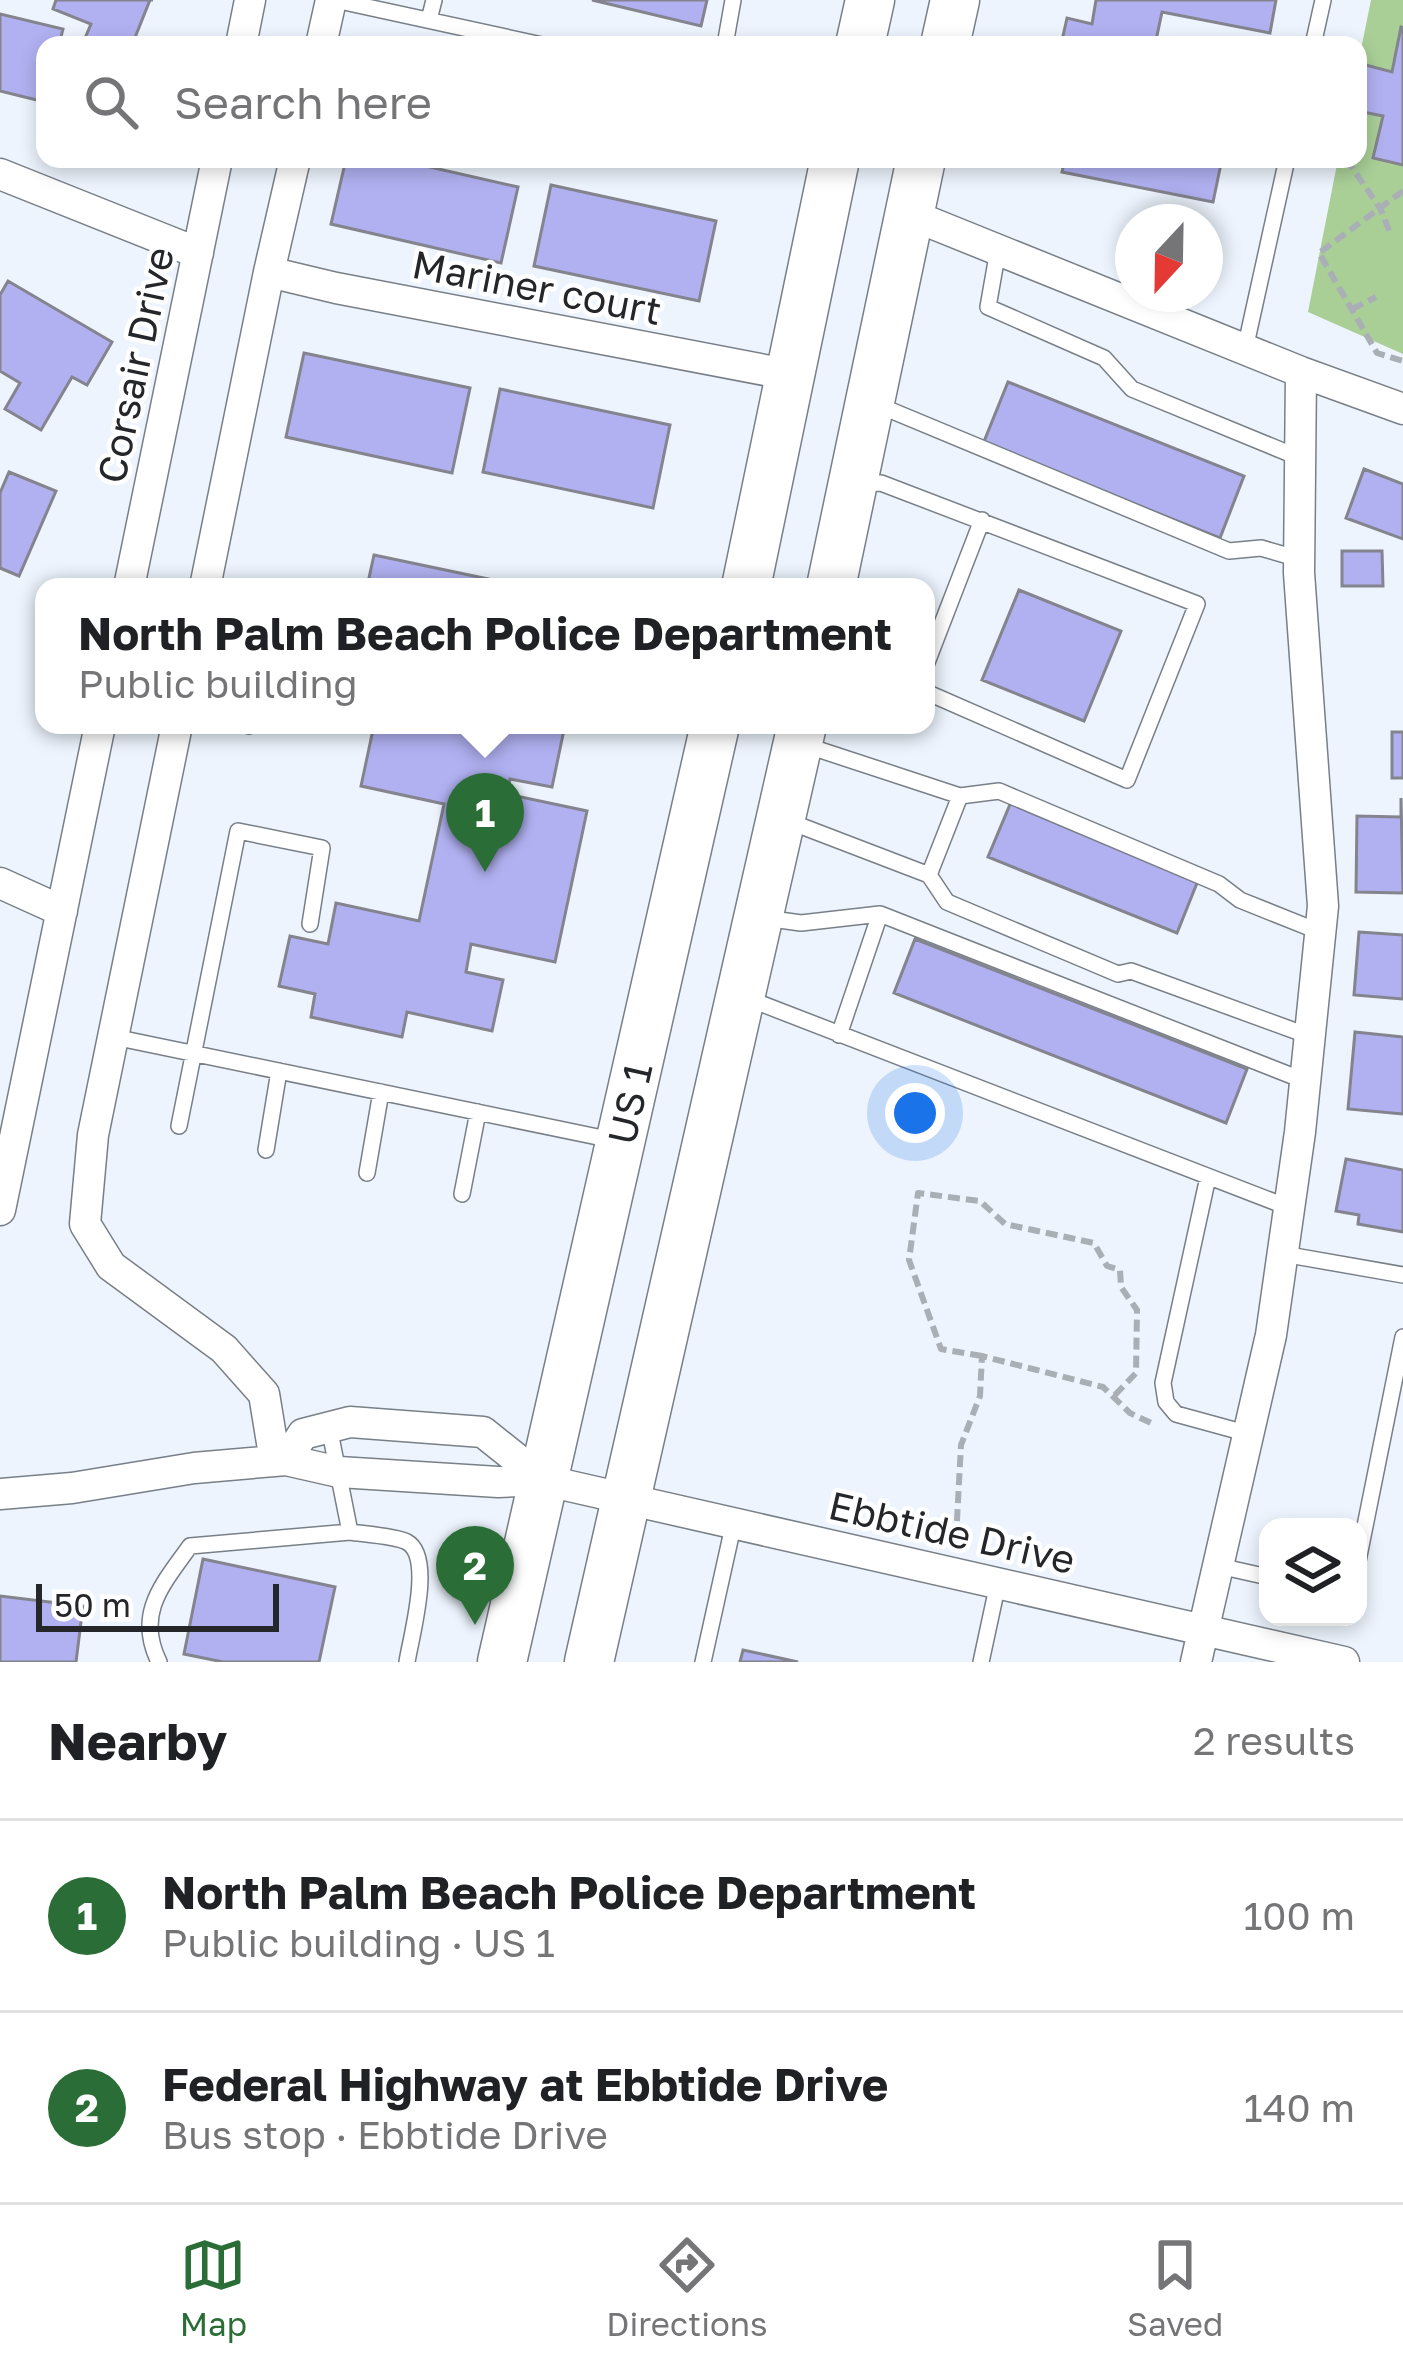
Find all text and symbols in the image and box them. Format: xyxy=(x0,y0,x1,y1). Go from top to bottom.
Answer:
search box xyxy=(36,36,1367,168)
icon: search xyxy=(78,69,144,135)
text: Search here xyxy=(174,75,432,129)
north arrow xyxy=(1115,204,1223,312)
street label: Mariner court xyxy=(409,240,665,334)
street label: Corsair Drive xyxy=(87,243,183,487)
popup xyxy=(35,578,935,734)
text: North Palm Beach Police Department xyxy=(78,606,892,660)
text: Public building xyxy=(78,660,358,707)
pin: 1 xyxy=(446,773,524,872)
street label: US 1 xyxy=(597,1058,661,1149)
your location xyxy=(885,1083,945,1143)
street label: Ebbtide Drive xyxy=(825,1481,1079,1583)
map controls xyxy=(1259,1518,1367,1626)
button: layers xyxy=(1259,1518,1367,1626)
pin: 2 xyxy=(436,1526,514,1625)
scale bar xyxy=(36,1578,279,1631)
text: 50 m xyxy=(54,1585,131,1624)
text: Nearby xyxy=(48,1710,227,1771)
text: 2 results xyxy=(1193,1717,1355,1764)
text: North Palm Beach Police Department xyxy=(162,1865,976,1919)
text: 1 xyxy=(77,1892,97,1939)
text: 100 m xyxy=(1243,1892,1355,1939)
text: Public building · US 1 xyxy=(162,1919,555,1966)
text: Federal Highway at Ebbtide Drive xyxy=(162,2057,888,2111)
text: 2 xyxy=(75,2084,99,2131)
text: 140 m xyxy=(1244,2084,1355,2131)
text: Bus stop · Ebbtide Drive xyxy=(162,2111,608,2158)
tab: Map xyxy=(180,2232,247,2343)
tab: Directions xyxy=(606,2232,768,2343)
tab: Saved xyxy=(1127,2232,1223,2343)

